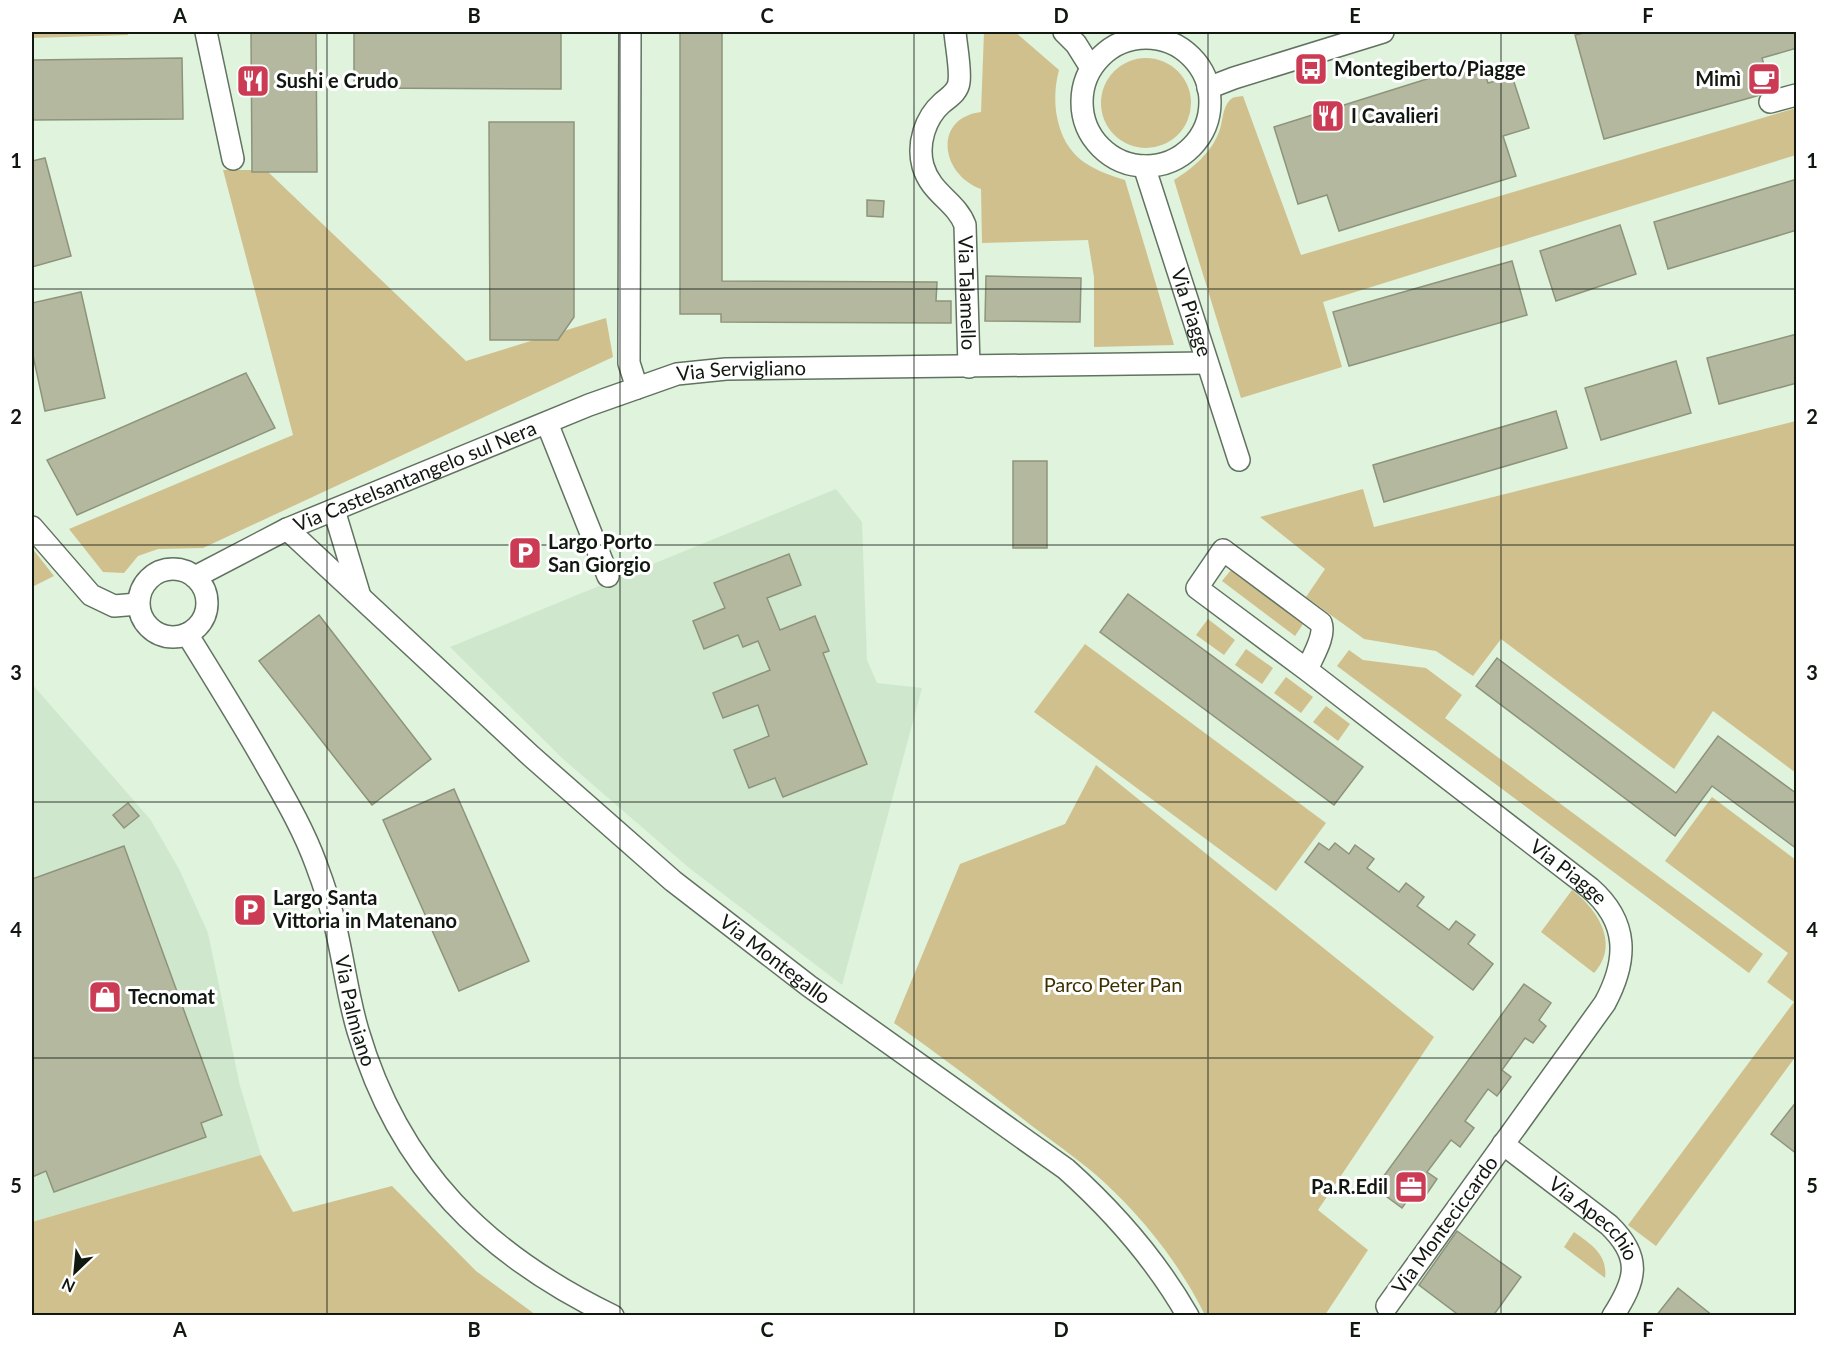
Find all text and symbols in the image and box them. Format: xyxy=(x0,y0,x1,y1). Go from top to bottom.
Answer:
text: A xyxy=(172,3,187,27)
text: B xyxy=(467,3,481,27)
text: C xyxy=(760,3,774,27)
text: D xyxy=(1053,3,1069,27)
text: E xyxy=(1349,3,1361,27)
text: F xyxy=(1642,3,1654,27)
bus stop icon: Montegiberto/Piagge xyxy=(1293,51,1329,87)
place label: Montegiberto/Piagge xyxy=(1334,56,1526,80)
cafe icon: Mimì xyxy=(1746,61,1782,97)
restaurant icon: Sushi e Crudo xyxy=(235,63,271,99)
place label: Mimì xyxy=(1695,66,1741,90)
place label: Sushi e Crudo xyxy=(276,68,398,92)
restaurant icon: I Cavalieri xyxy=(1310,98,1346,134)
place label: I Cavalieri xyxy=(1351,103,1439,127)
text: 1 xyxy=(10,148,22,172)
text: 1 xyxy=(1806,148,1818,172)
street label: Via Talamello xyxy=(954,235,982,350)
street label: Via Piagge xyxy=(1167,265,1218,359)
street label: Via Servigliano xyxy=(675,355,806,385)
text: 2 xyxy=(10,404,22,428)
text: 2 xyxy=(1806,404,1818,428)
street label: Via Castelsantangelo sul Nera xyxy=(290,415,539,536)
place label: Largo Porto San Giorgio xyxy=(548,529,652,576)
parking icon: Largo Porto San Giorgio xyxy=(507,535,543,571)
text: 3 xyxy=(10,660,22,684)
text: 3 xyxy=(1806,660,1818,684)
street label: Via Piagge xyxy=(1526,834,1613,909)
place label: Largo Santa Vittoria in Matenano xyxy=(272,885,457,932)
parking icon: Largo Santa Vittoria in Matenano xyxy=(232,892,268,928)
street label: Via Montegallo xyxy=(715,909,835,1008)
text: 4 xyxy=(10,917,22,941)
text: 4 xyxy=(1806,917,1818,941)
street label: Via Palmiano xyxy=(331,953,382,1069)
park label: Parco Peter Pan xyxy=(1044,972,1182,996)
shop icon: Tecnomat xyxy=(87,979,123,1015)
place label: Tecnomat xyxy=(128,984,215,1008)
street label: Via Monteciccardo xyxy=(1386,1151,1502,1298)
office icon: Pa.R.Edil xyxy=(1393,1169,1429,1205)
street label: Via Apecchio xyxy=(1545,1171,1644,1263)
text: 5 xyxy=(10,1173,22,1197)
text: 5 xyxy=(1806,1173,1818,1197)
place label: Pa.R.Edil xyxy=(1311,1174,1388,1198)
north arrow xyxy=(45,1242,105,1302)
text: N xyxy=(59,1275,78,1297)
text: A xyxy=(172,1317,187,1341)
text: B xyxy=(467,1317,481,1341)
text: C xyxy=(760,1317,774,1341)
text: D xyxy=(1053,1317,1069,1341)
text: E xyxy=(1349,1317,1361,1341)
text: F xyxy=(1642,1317,1654,1341)

